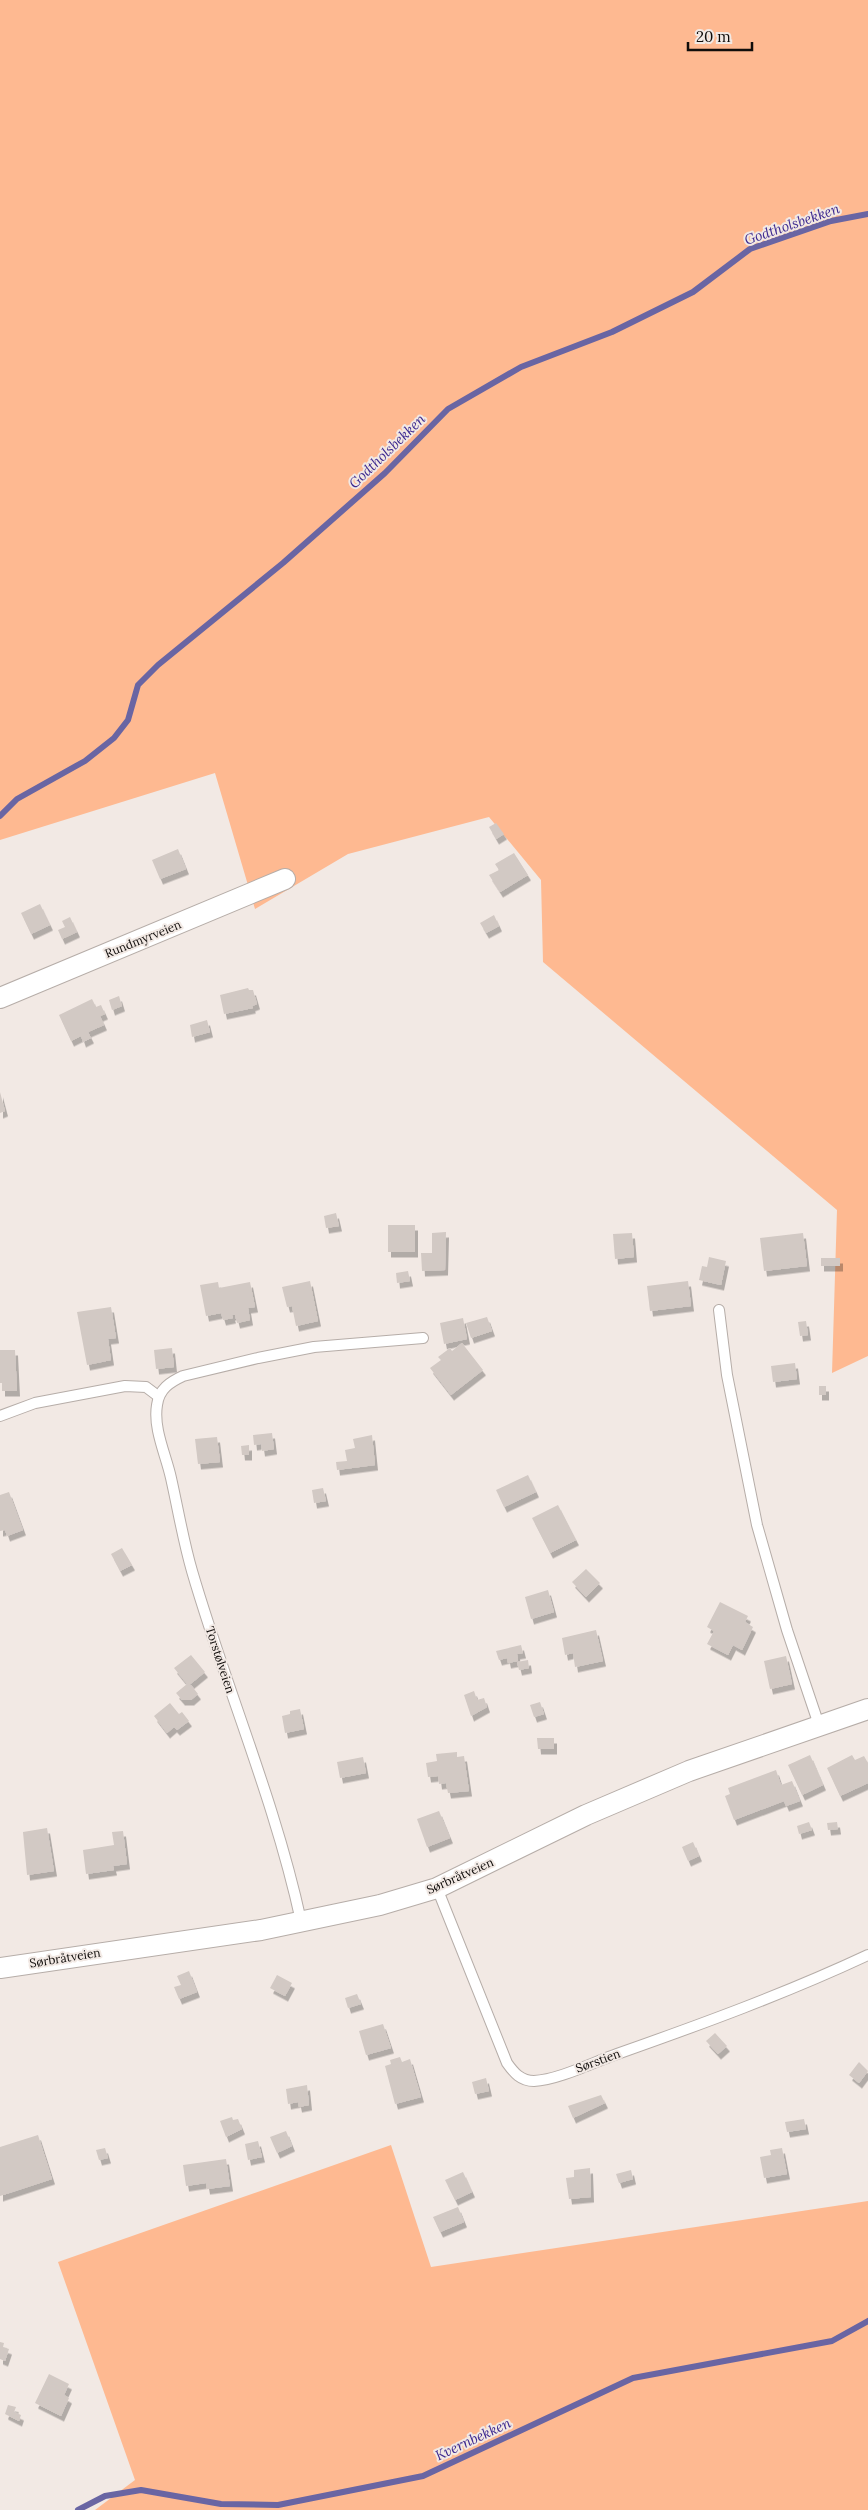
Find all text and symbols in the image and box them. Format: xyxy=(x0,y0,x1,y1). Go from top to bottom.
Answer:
scale bar xyxy=(688,20,752,52)
text: 20 m xyxy=(696,27,731,46)
water label: Godtholsbekken xyxy=(742,199,842,249)
water label: Godtholsbekken xyxy=(345,410,429,492)
street label: Rundmyrveien xyxy=(102,916,183,961)
street label: Torstølveien xyxy=(203,1625,238,1695)
street label: Sørbråtveien xyxy=(424,1854,496,1897)
street label: Sørbråtveien xyxy=(28,1944,102,1971)
street label: Sørstien xyxy=(573,2046,622,2076)
water label: Kvernbekken xyxy=(432,2413,514,2464)

